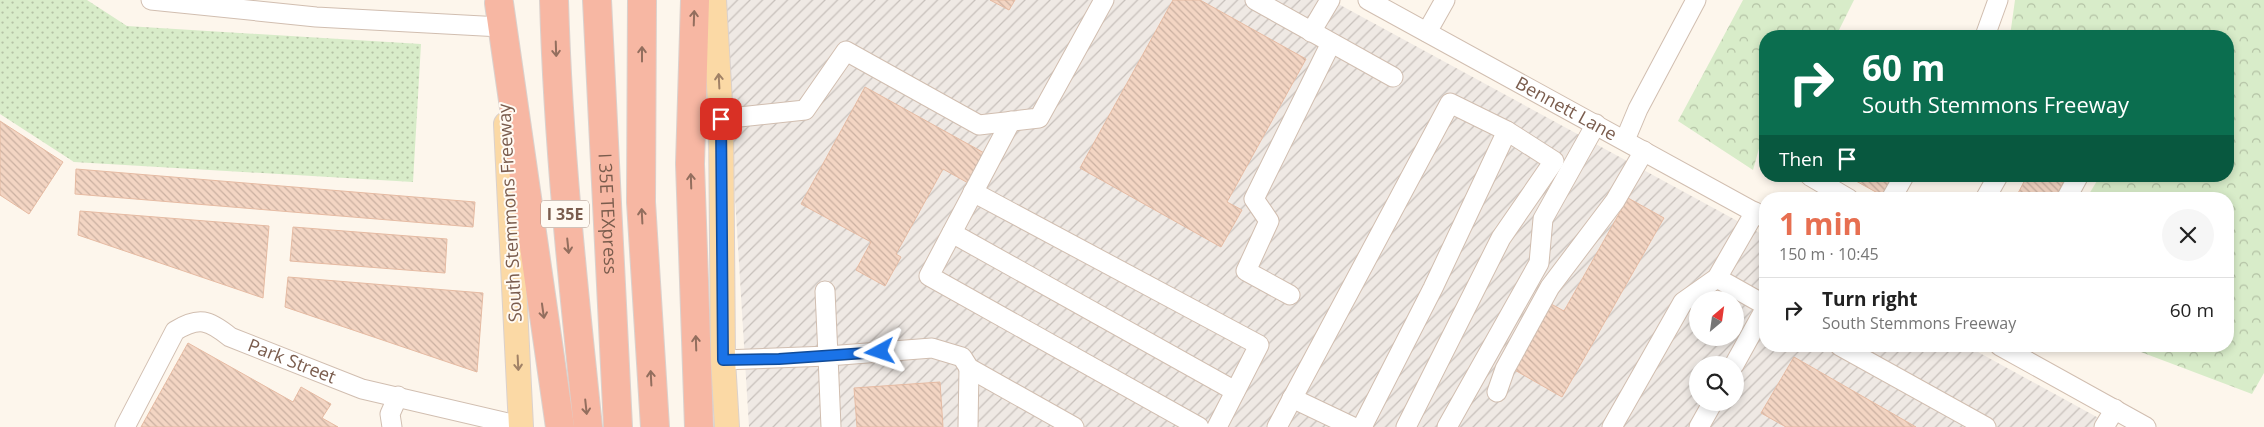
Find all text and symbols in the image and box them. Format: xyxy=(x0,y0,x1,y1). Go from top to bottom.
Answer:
one-way arrow xyxy=(689,11,699,27)
one-way arrow xyxy=(551,40,560,56)
text: 60 m xyxy=(1862,44,1945,91)
one-way arrow xyxy=(637,46,647,62)
icon: right xyxy=(1779,50,1844,115)
street label: Bennett Lane xyxy=(1512,70,1621,145)
one-way arrow xyxy=(714,73,723,89)
text: South Stemmons Freeway xyxy=(1862,89,2129,119)
pin xyxy=(700,98,742,140)
street label: South Stemmons Freeway xyxy=(491,102,527,323)
icon: arrive xyxy=(707,105,735,133)
icon: arrive xyxy=(1833,145,1861,173)
text: Then xyxy=(1779,146,1823,172)
street label: I 35E TEXpress xyxy=(594,153,623,275)
one-way arrow xyxy=(686,173,695,189)
road number: I 35E xyxy=(541,200,589,228)
text: 1 min xyxy=(1779,203,1862,244)
one-way arrow xyxy=(637,208,646,224)
button: close xyxy=(2162,209,2214,261)
one-way arrow xyxy=(563,237,573,253)
text: 150 m · 10:45 xyxy=(1779,243,1879,265)
text: Turn right xyxy=(1822,286,1917,312)
north arrow xyxy=(1689,291,1744,346)
map controls xyxy=(1689,291,1744,411)
icon: right xyxy=(1779,296,1807,324)
text: 60 m xyxy=(2170,297,2214,323)
one-way arrow xyxy=(538,303,548,319)
text: South Stemmons Freeway xyxy=(1822,312,2016,334)
position arrow xyxy=(853,325,905,377)
street label: Park Street xyxy=(245,332,340,389)
one-way arrow xyxy=(691,336,701,352)
one-way arrow xyxy=(513,355,522,371)
button: search xyxy=(1689,356,1744,411)
one-way arrow xyxy=(647,371,656,387)
one-way arrow xyxy=(581,399,591,415)

